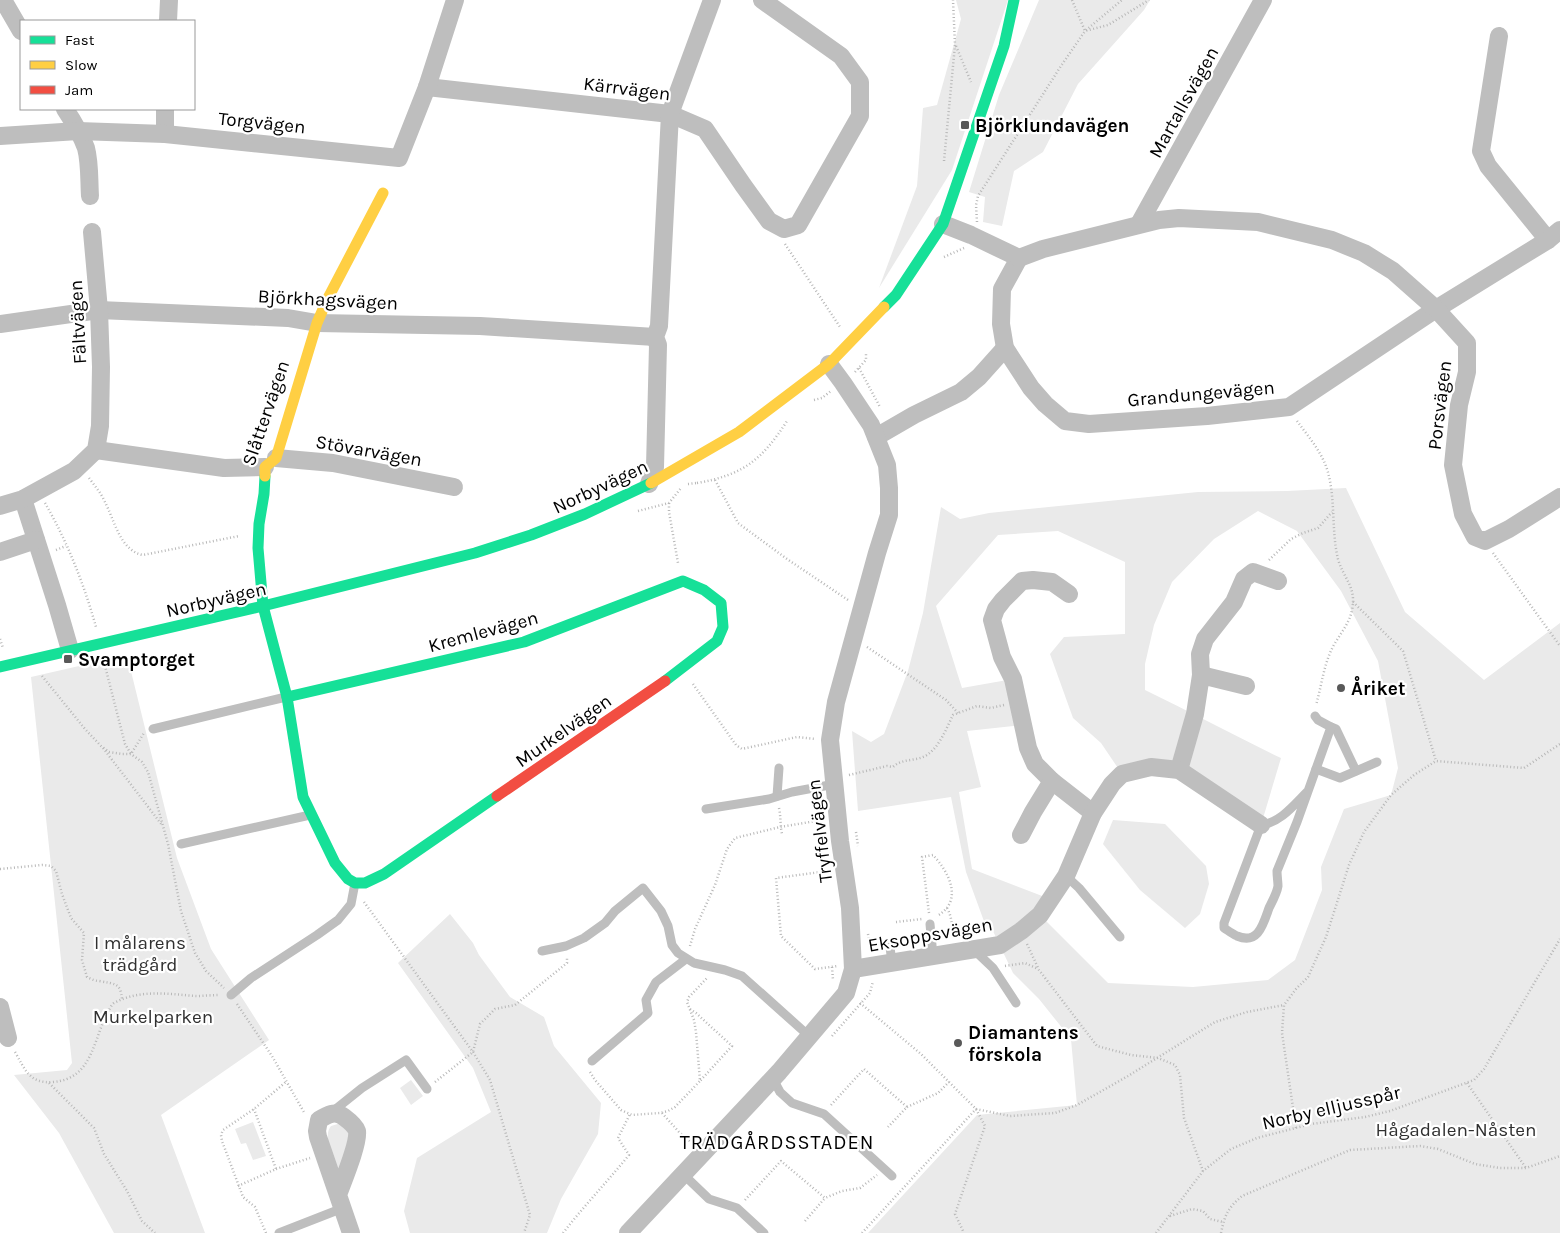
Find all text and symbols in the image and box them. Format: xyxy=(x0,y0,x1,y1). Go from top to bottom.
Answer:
legend xyxy=(20,20,195,110)
text: Fast xyxy=(65,31,95,49)
street label: Martallsvägen xyxy=(1144,43,1223,162)
text: Slow xyxy=(65,56,97,74)
street label: Kärrvägen xyxy=(582,73,672,105)
text: Jam xyxy=(65,81,93,99)
street label: Torgvägen xyxy=(217,107,307,139)
place label: Björklundavägen xyxy=(975,115,1129,137)
marker: Björklundavägen xyxy=(959,119,971,131)
street label: Fältvägen xyxy=(65,279,91,365)
street label: Björkhagsvägen xyxy=(257,285,399,315)
street label: Slåttervägen xyxy=(238,358,294,469)
street label: Porsvägen xyxy=(1424,359,1456,451)
street label: Grandungevägen xyxy=(1127,377,1276,411)
street label: Stövarvägen xyxy=(314,431,424,471)
street label: Norbyvägen xyxy=(549,455,651,518)
street label: Norbyvägen xyxy=(164,578,269,622)
street label: Kremlevägen xyxy=(426,607,541,657)
place label: Svamptorget xyxy=(78,649,195,671)
marker: Svamptorget xyxy=(62,653,74,665)
place label: Åriket xyxy=(1351,676,1405,700)
marker: Åriket xyxy=(1335,682,1347,694)
street label: Murkelvägen xyxy=(511,690,616,772)
street label: Tryffelvägen xyxy=(803,778,837,884)
street label: Eksoppsvägen xyxy=(866,913,994,957)
park label: I målarens trädgård xyxy=(94,932,186,976)
park label: Murkelparken xyxy=(93,1006,213,1028)
place label: Diamantens förskola xyxy=(968,1022,1079,1066)
marker: Diamantens förskola xyxy=(952,1037,964,1049)
street label: Norby elljusspår xyxy=(1260,1081,1403,1135)
park label: Hågadalen-Nåsten xyxy=(1375,1119,1537,1141)
district label: TRÄDGÅRDSSTADEN xyxy=(680,1131,874,1154)

